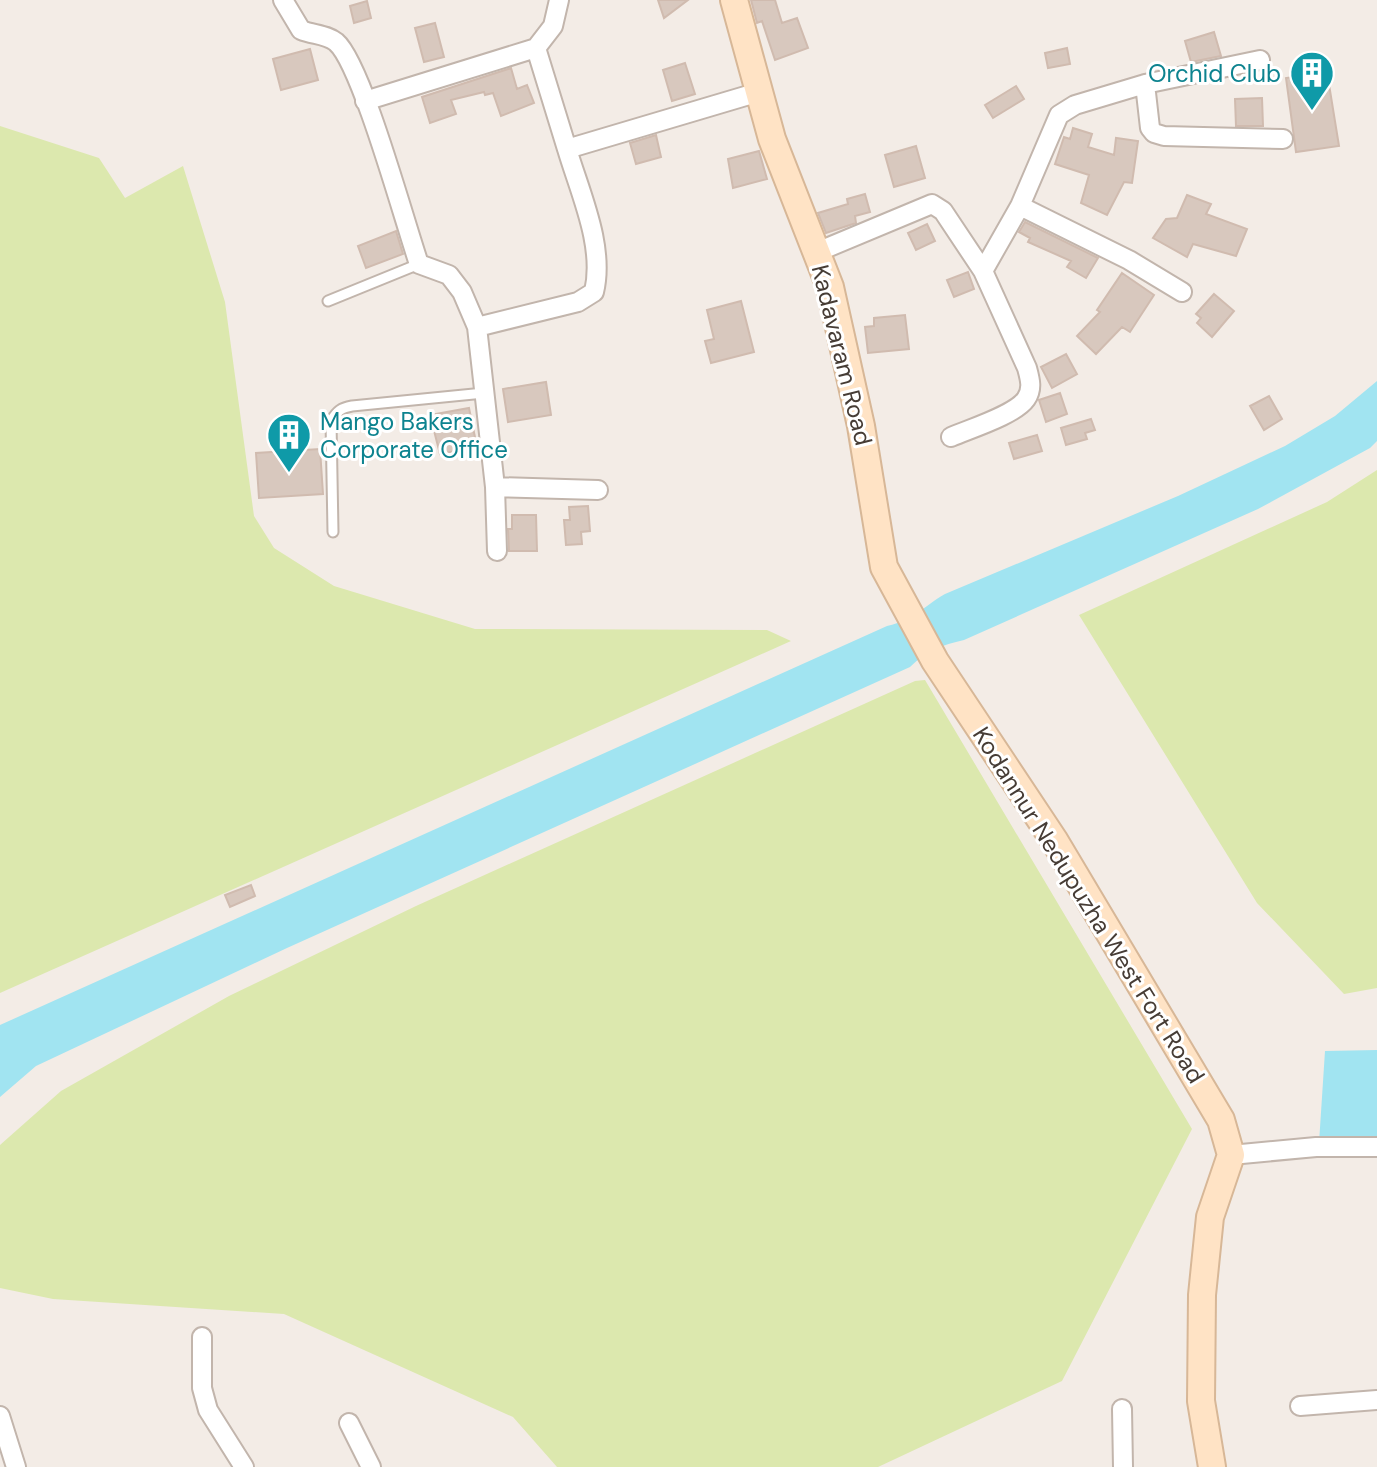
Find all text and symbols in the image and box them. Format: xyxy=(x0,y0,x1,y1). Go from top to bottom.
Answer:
building icon: Orchid Club xyxy=(1288,49,1336,112)
place label: Orchid Club xyxy=(1148,58,1281,89)
street label: Kadavaram Road xyxy=(805,262,879,448)
place label: Mango Bakers Corporate Office xyxy=(320,406,508,465)
building icon: Mango Bakers Corporate Office xyxy=(265,411,313,474)
street label: Kodannur Nedupuzha West Fort Road xyxy=(966,721,1212,1089)

